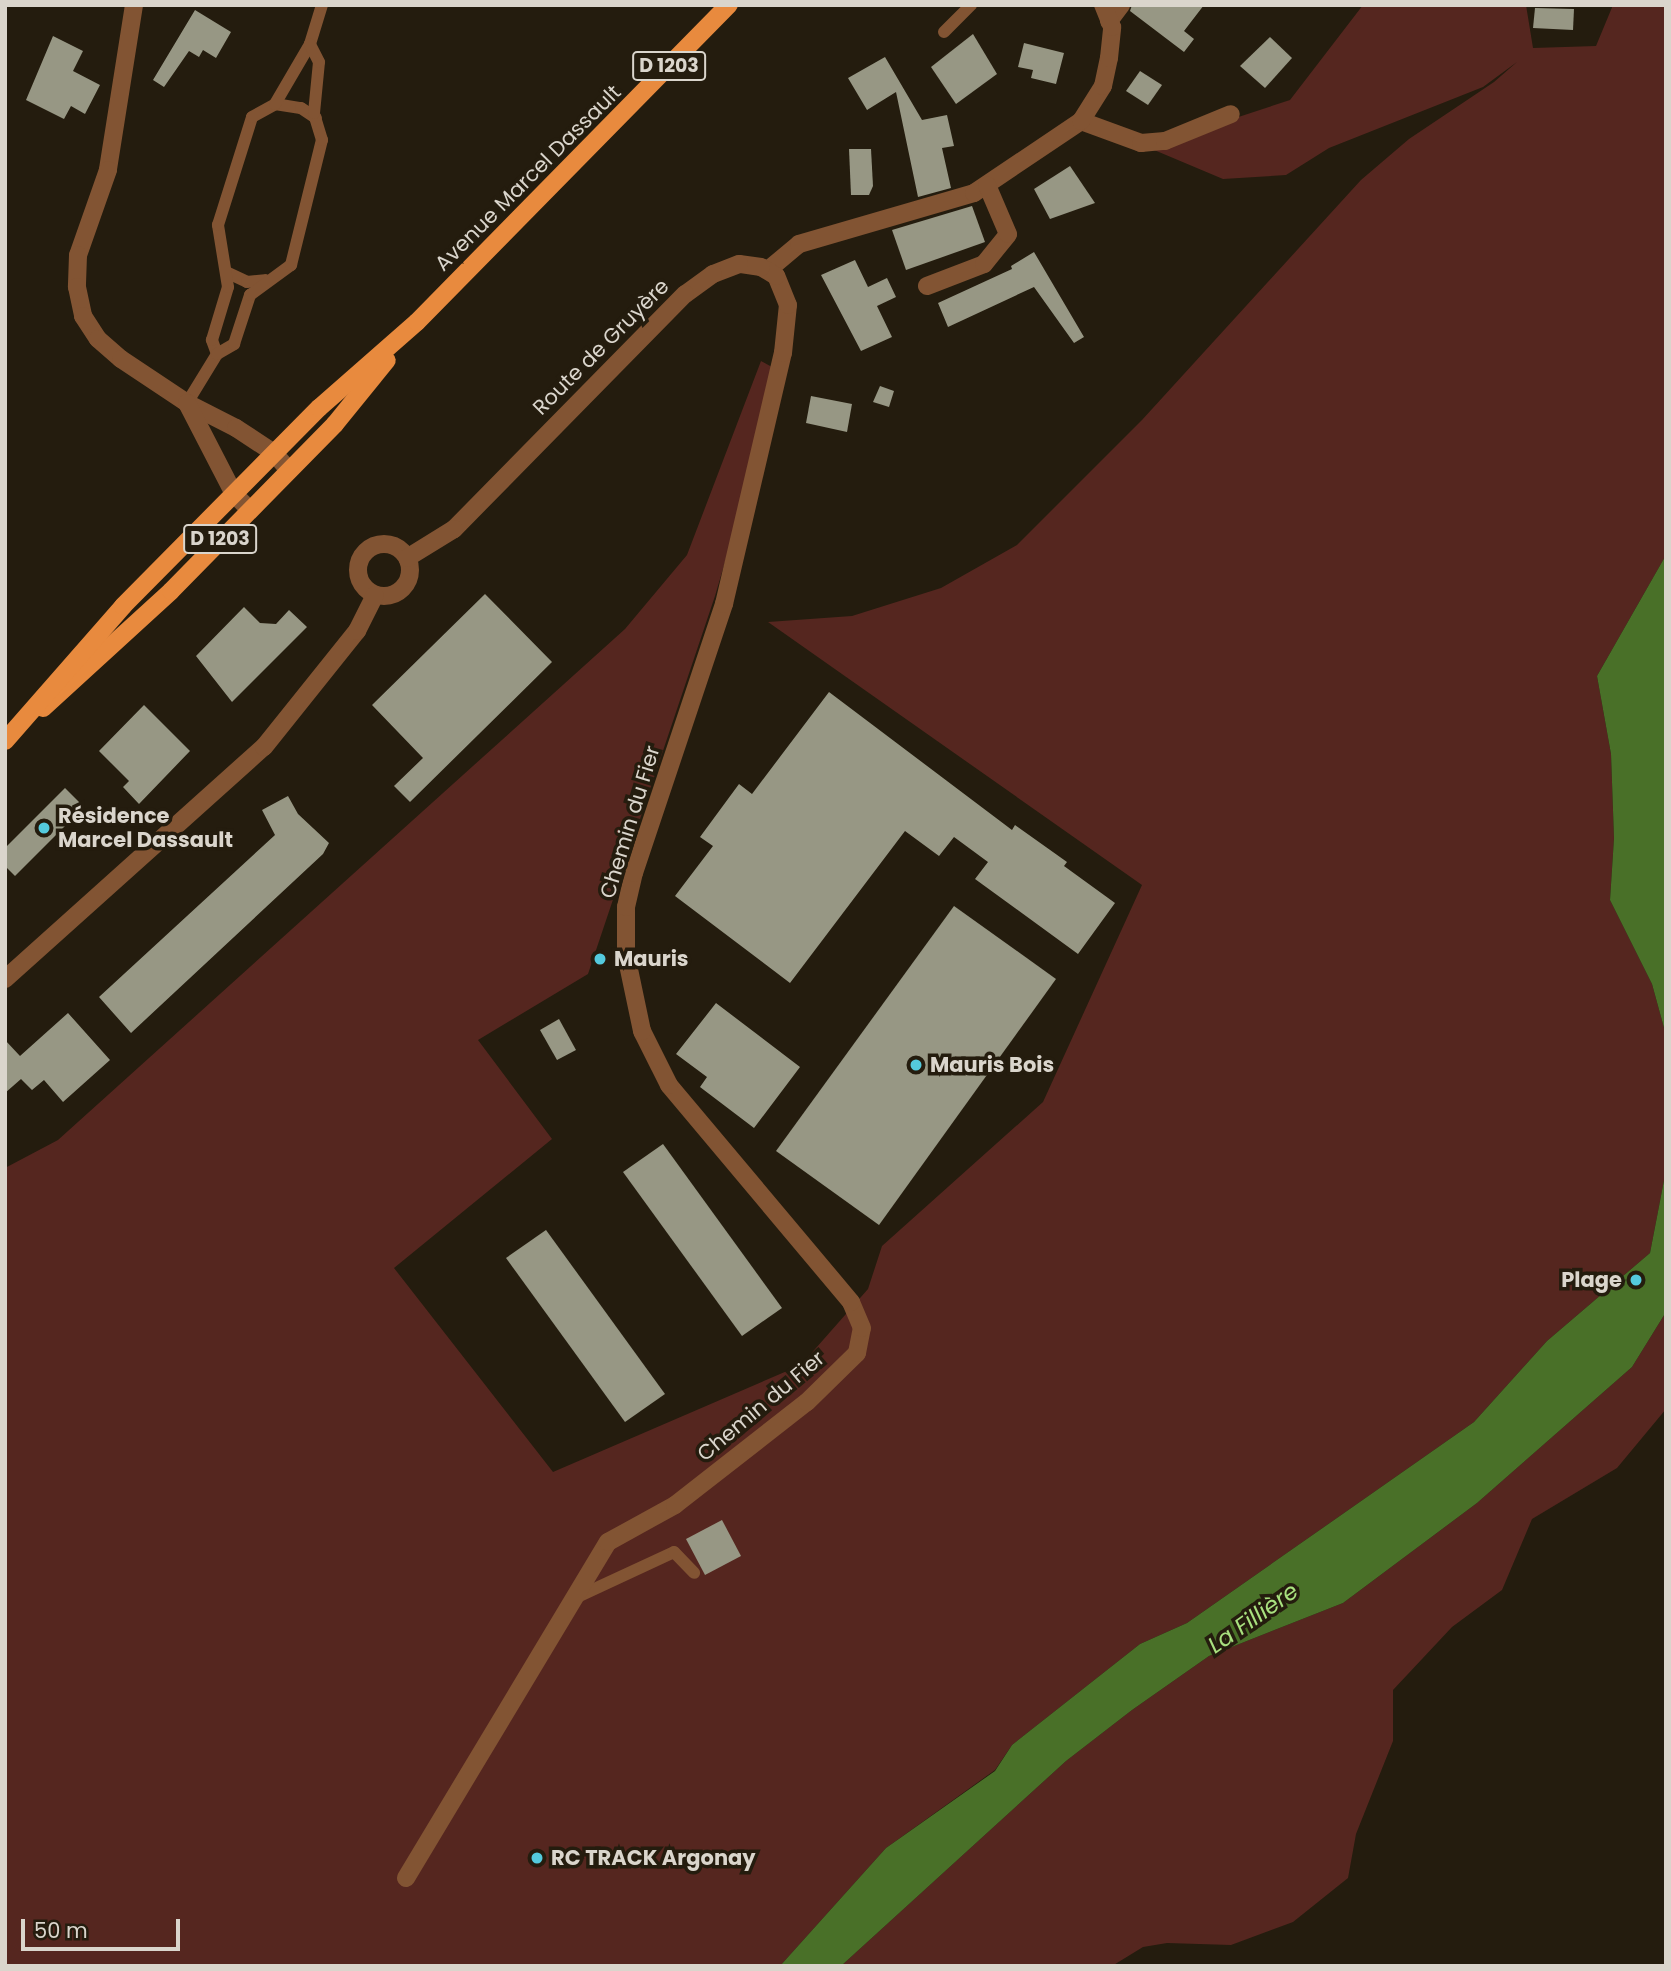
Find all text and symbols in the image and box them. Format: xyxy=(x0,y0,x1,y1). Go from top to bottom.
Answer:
road number: D 1203 xyxy=(630,50,708,82)
street label: Avenue Marcel Dassault xyxy=(430,80,626,276)
street label: Route de Gruyère xyxy=(528,274,674,420)
road number: D 1203 xyxy=(182,524,258,554)
street label: Chemin du Fier xyxy=(595,743,665,901)
place label: Résidence Marcel Dassault xyxy=(58,803,233,853)
marker: Résidence Marcel Dassault xyxy=(36,820,52,836)
place label: Mauris xyxy=(614,946,689,972)
marker: Mauris xyxy=(592,951,608,967)
place label: Mauris Bois xyxy=(930,1052,1054,1078)
marker: Mauris Bois xyxy=(908,1057,924,1073)
place label: Plage xyxy=(1561,1267,1622,1293)
marker: Plage xyxy=(1628,1272,1644,1288)
street label: Chemin du Fier xyxy=(692,1345,830,1467)
water label: La Fillière xyxy=(1203,1577,1303,1659)
place label: RC TRACK Argonay xyxy=(551,1845,756,1871)
marker: RC TRACK Argonay xyxy=(529,1850,545,1866)
scale bar xyxy=(24,1904,184,1948)
text: 50 m xyxy=(34,1916,88,1945)

